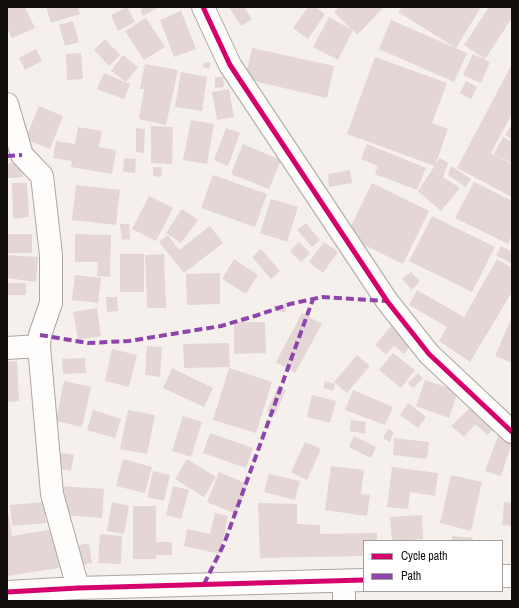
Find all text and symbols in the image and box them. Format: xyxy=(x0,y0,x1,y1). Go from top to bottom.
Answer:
legend xyxy=(363,540,503,592)
text: Cycle path xyxy=(401,548,448,564)
text: Path xyxy=(401,568,421,584)

